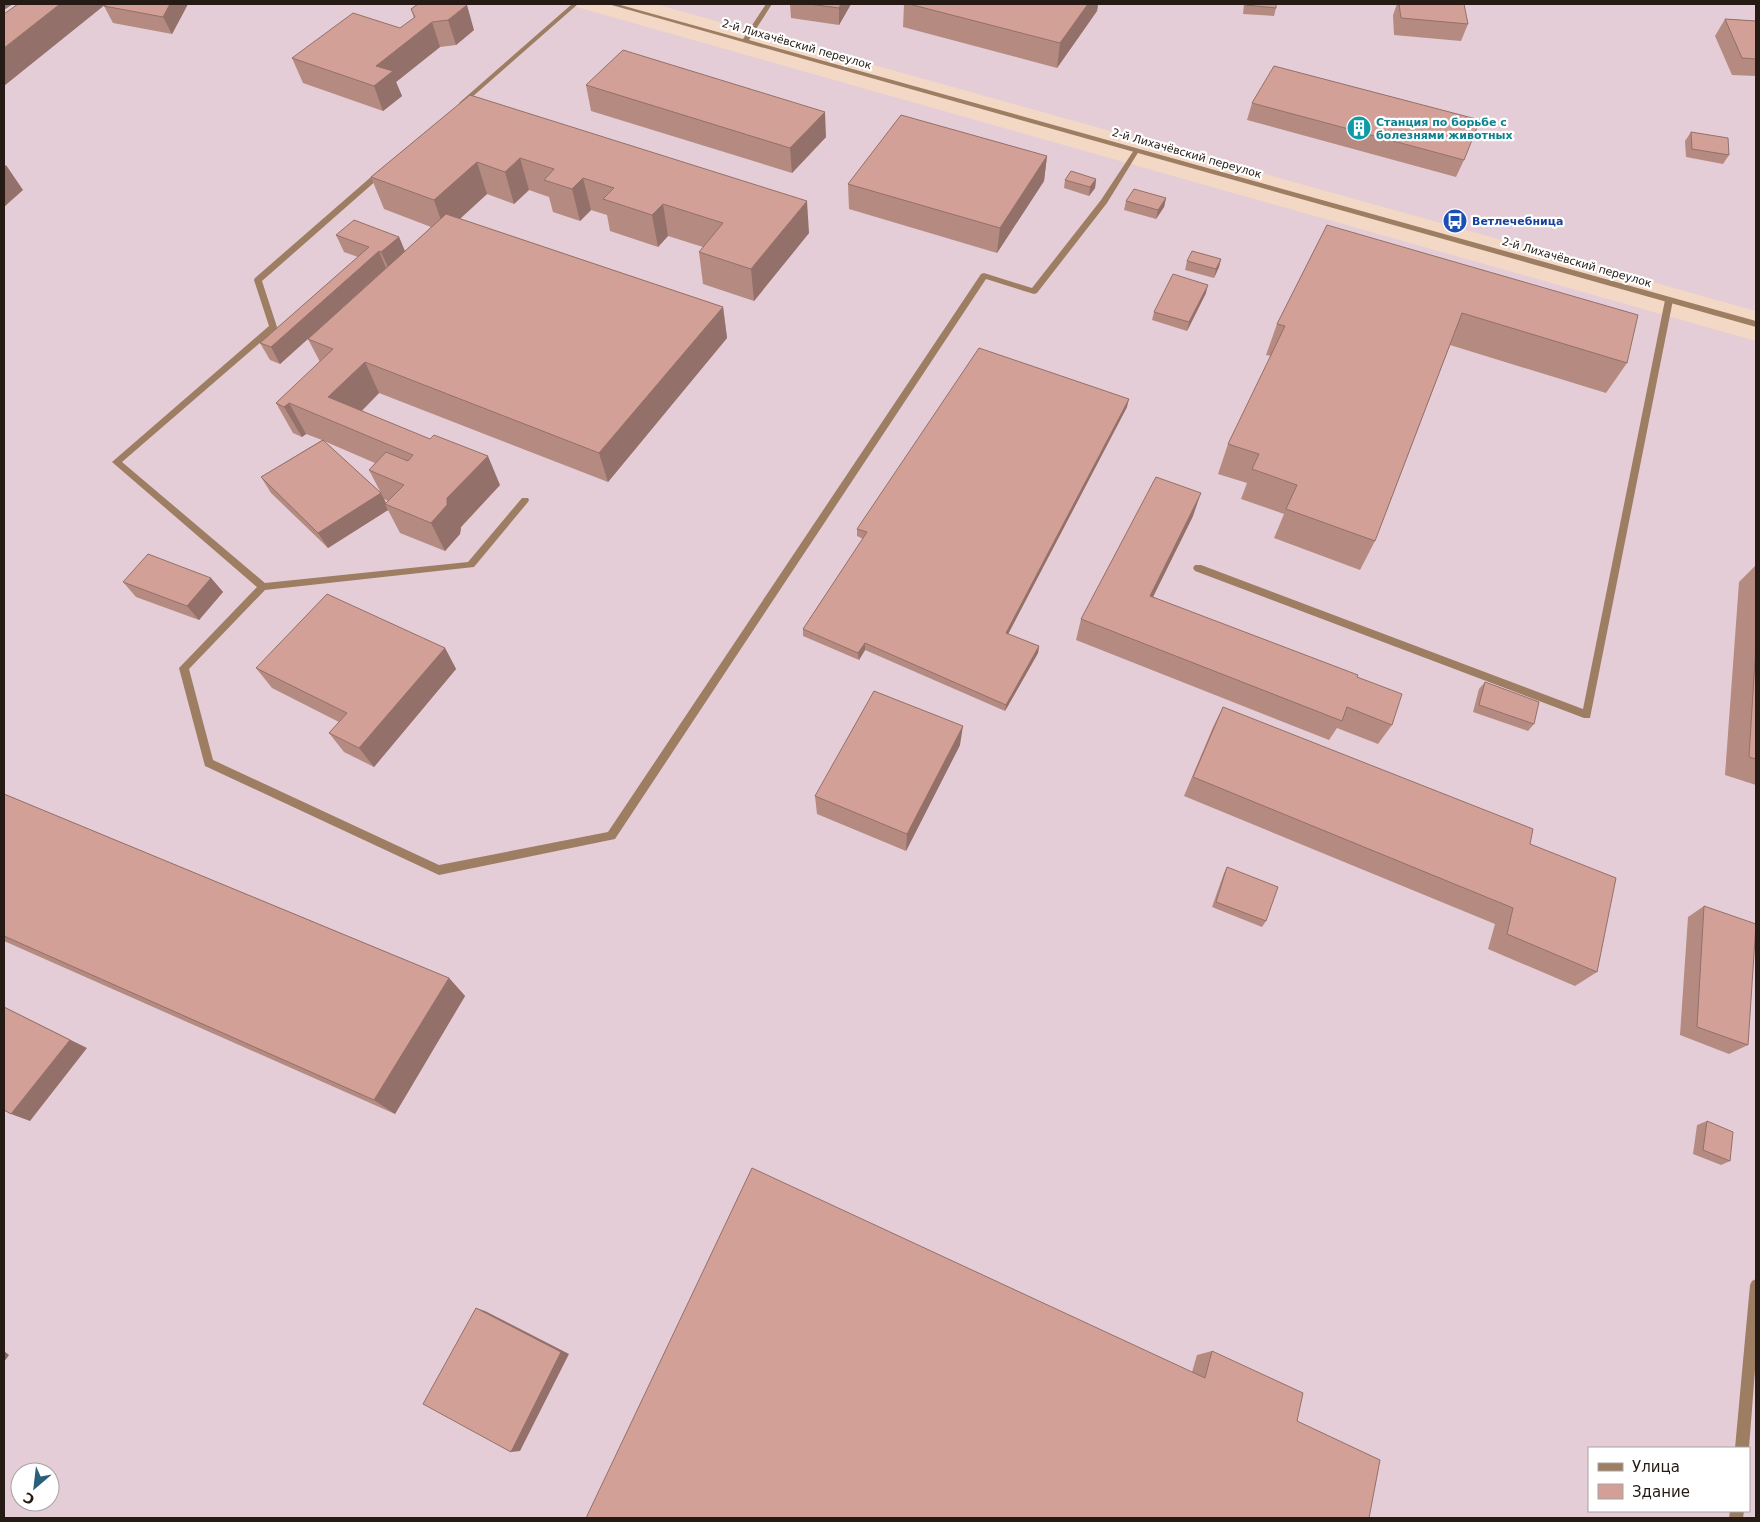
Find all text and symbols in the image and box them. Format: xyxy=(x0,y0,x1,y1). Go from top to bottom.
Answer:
street label: 2-й Лихачёвский переулок xyxy=(720,17,874,72)
building icon: Станция по борьбе с болезнями животных xyxy=(1346,115,1372,141)
place label: Станция по борьбе с болезнями животных xyxy=(1376,116,1513,142)
street label: 2-й Лихачёвский переулок xyxy=(1110,126,1264,181)
bus stop icon: Ветлечебница xyxy=(1442,208,1468,234)
place label: Ветлечебница xyxy=(1472,215,1563,228)
street label: 2-й Лихачёвский переулок xyxy=(1500,235,1654,290)
legend xyxy=(1588,1447,1750,1512)
text: Улица xyxy=(1632,1458,1680,1476)
north arrow xyxy=(10,1462,60,1512)
text: Здание xyxy=(1632,1483,1690,1501)
text: С xyxy=(21,1489,37,1508)

